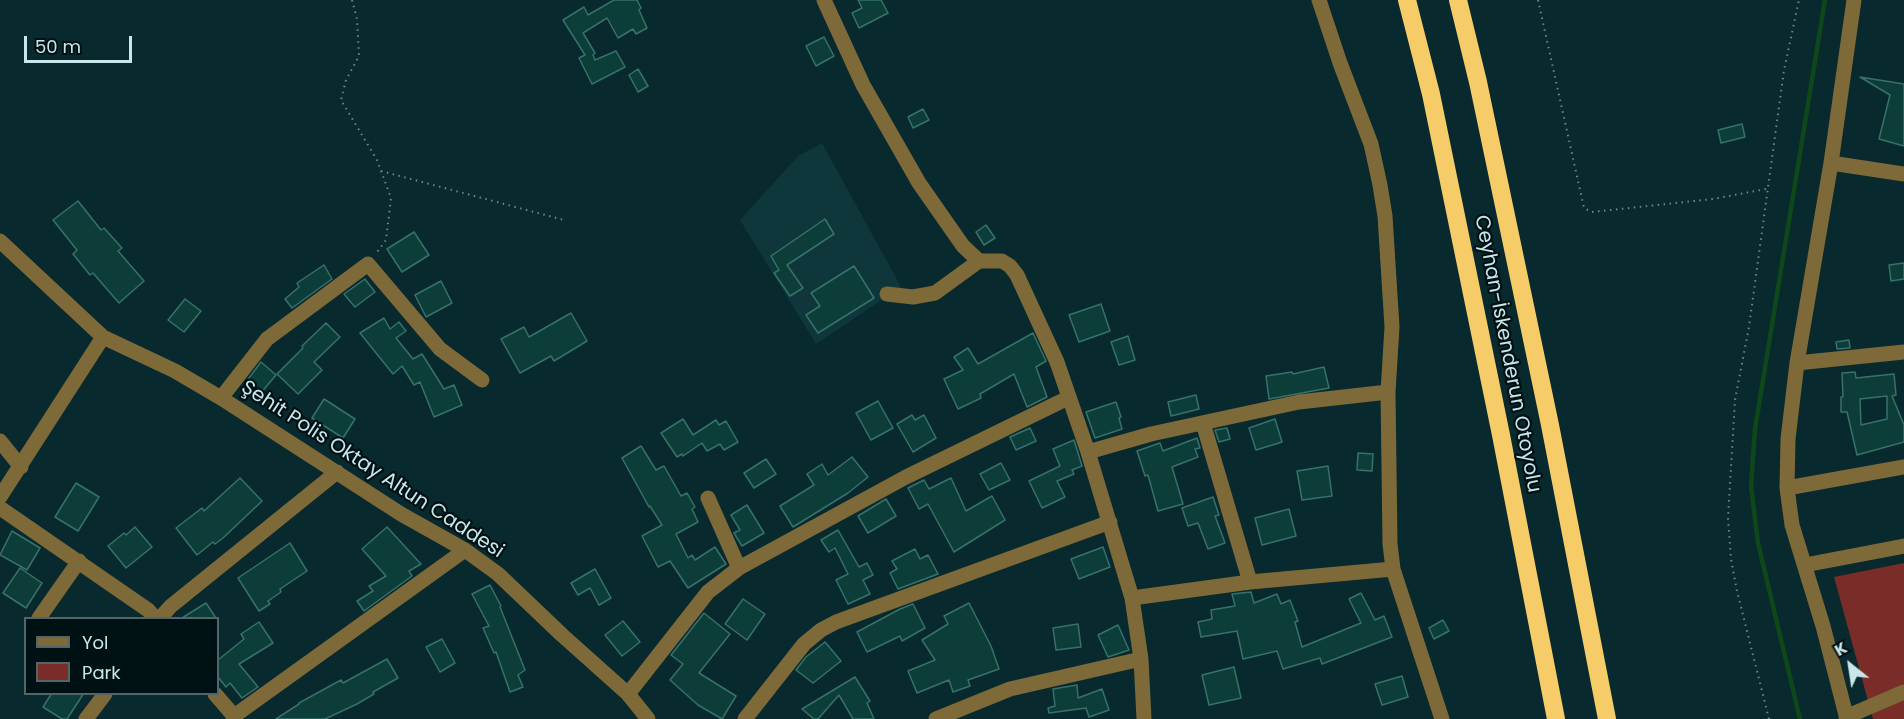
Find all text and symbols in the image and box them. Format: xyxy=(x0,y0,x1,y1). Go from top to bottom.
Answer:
scale bar xyxy=(27,24,135,62)
text: 50 m xyxy=(35,34,81,59)
street label: Ceyhan-İskenderun Otoyolu xyxy=(1468,213,1546,495)
street label: Şehit Polis Oktay Altun Caddesi xyxy=(236,376,508,564)
legend xyxy=(24,617,219,695)
text: Yol xyxy=(82,630,108,655)
north arrow xyxy=(1820,635,1880,695)
text: K xyxy=(1830,636,1851,662)
text: Park xyxy=(82,660,121,685)

